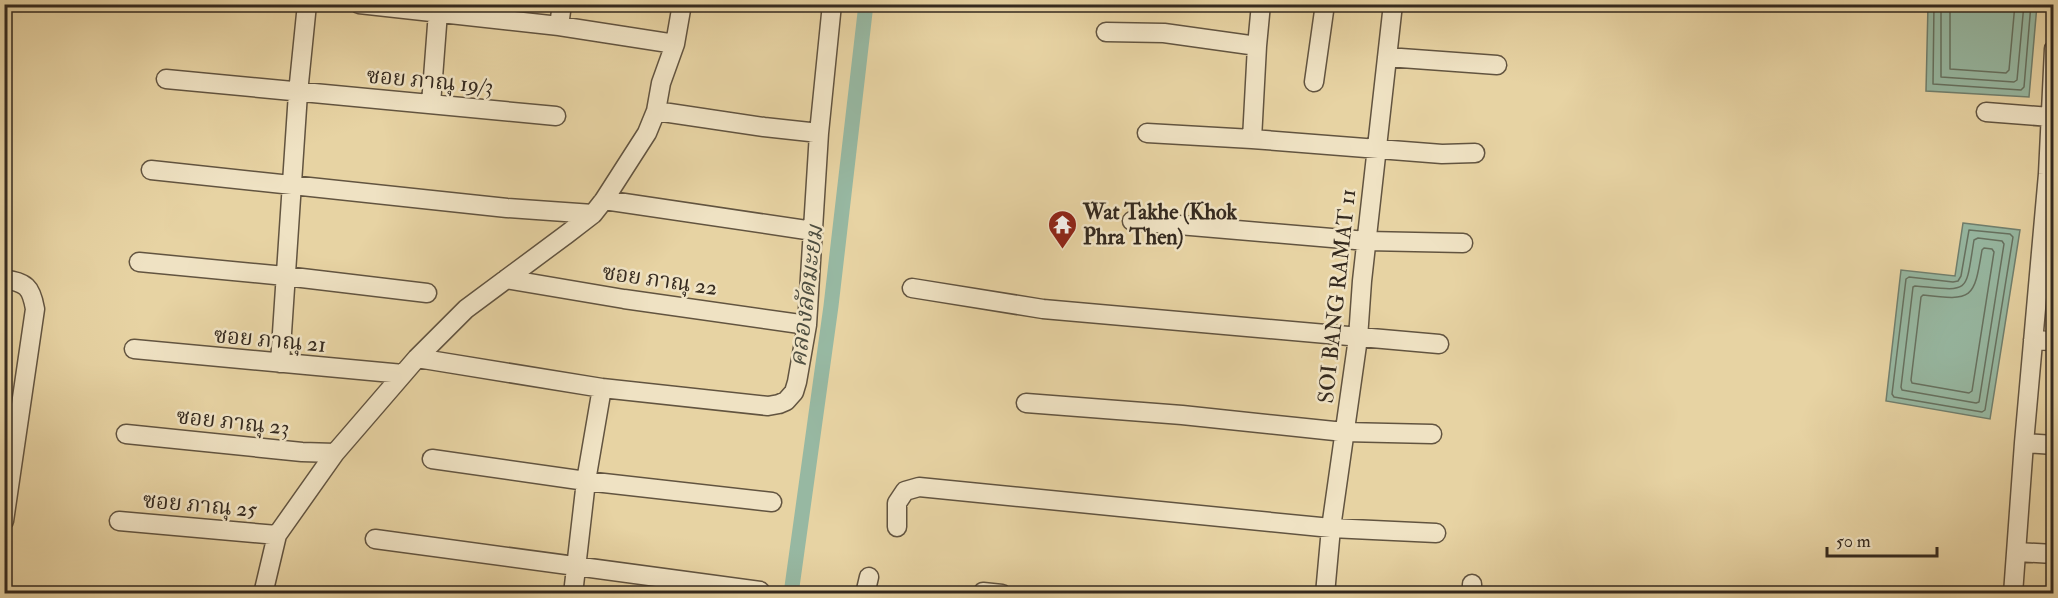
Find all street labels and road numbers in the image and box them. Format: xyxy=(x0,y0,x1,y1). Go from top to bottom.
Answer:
street label: ซอย ภาณุ 19/3 xyxy=(365,62,494,100)
street label: SOI BANG RAMAT 11 xyxy=(1312,188,1362,405)
street label: ซอย ภาณุ 22 xyxy=(600,258,719,302)
street label: ซอย ภาณุ 21 xyxy=(213,321,327,359)
street label: ซอย ภาณุ 23 xyxy=(175,402,291,442)
street label: ซอย ภาณุ 25 xyxy=(142,486,259,524)

